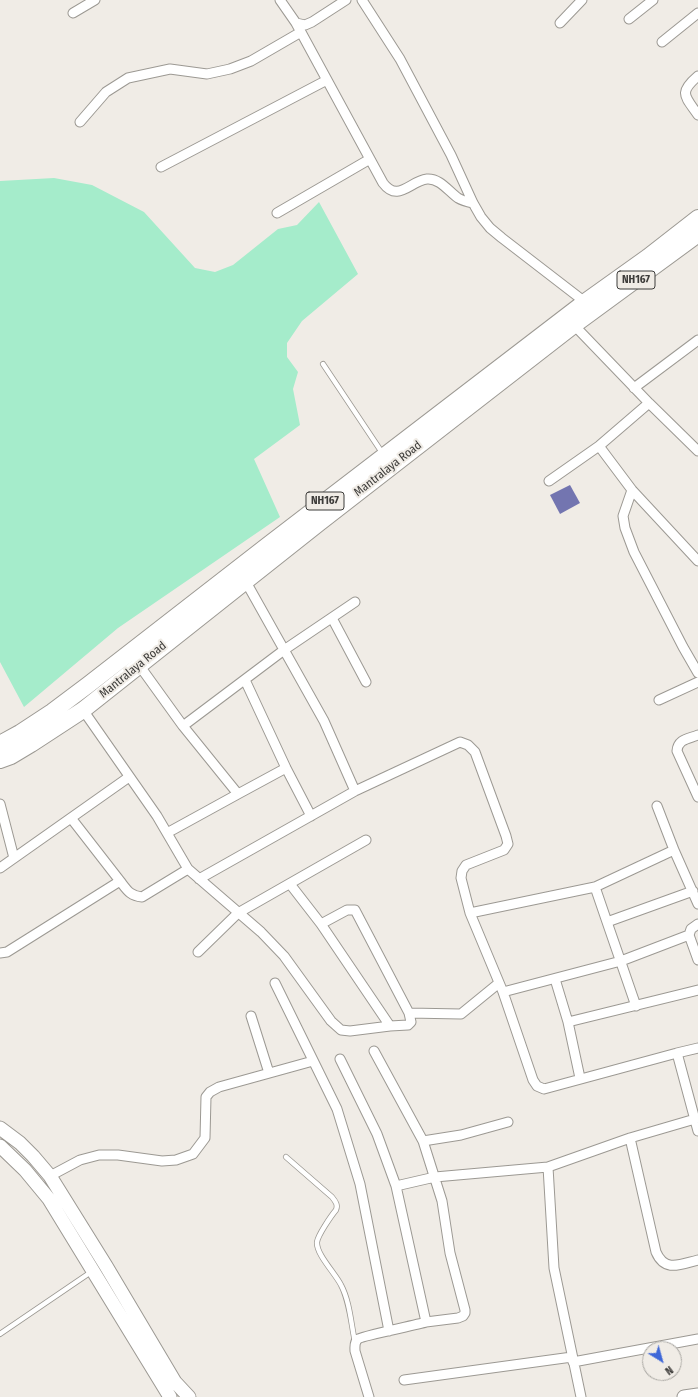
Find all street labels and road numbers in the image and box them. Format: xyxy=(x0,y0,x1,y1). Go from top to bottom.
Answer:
road number: NH167 xyxy=(617,271,655,289)
street label: Mantralaya Road xyxy=(351,438,425,500)
road number: NH167 xyxy=(306,492,344,510)
street label: Mantralaya Road xyxy=(97,639,169,701)

